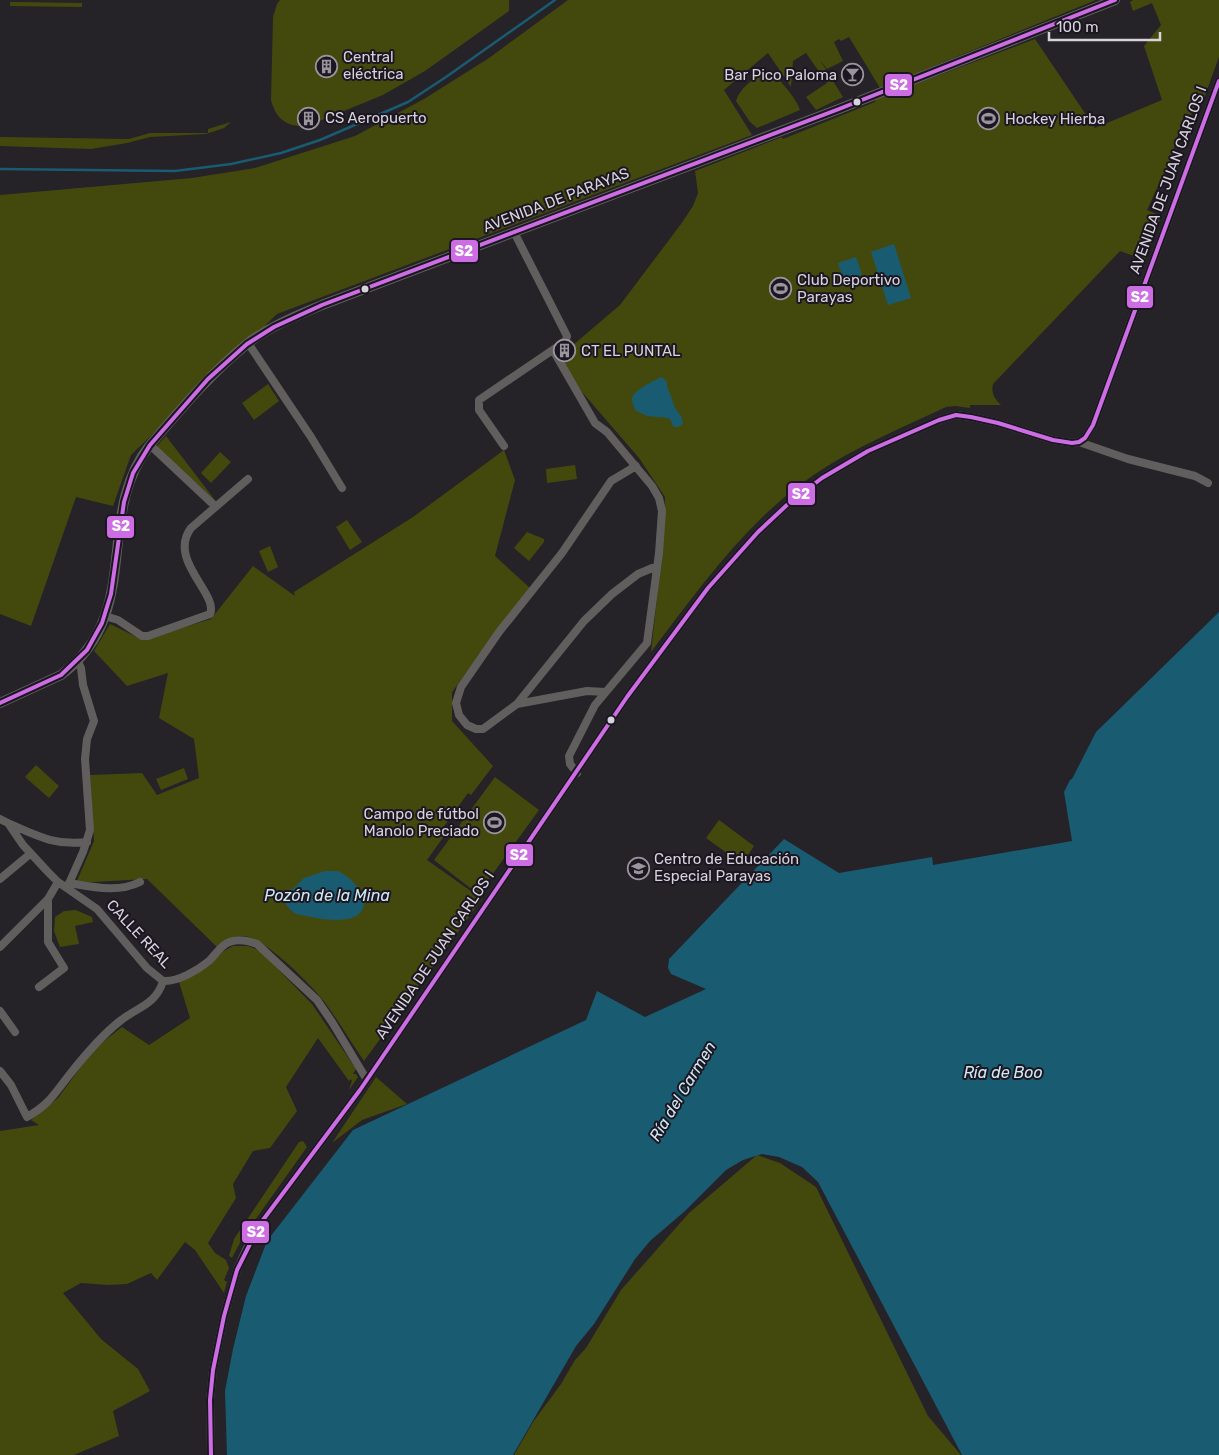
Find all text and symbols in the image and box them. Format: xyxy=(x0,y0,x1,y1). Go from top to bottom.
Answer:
scale bar xyxy=(1049,10,1160,42)
text: 100 m xyxy=(1056,18,1098,36)
place label: Central eléctrica xyxy=(343,48,403,83)
building icon: Central eléctrica xyxy=(315,54,339,78)
bar icon: Bar Pico Paloma xyxy=(841,63,865,87)
place label: Bar Pico Paloma xyxy=(724,66,837,84)
line badge: S2 xyxy=(884,73,913,97)
text: S2 xyxy=(890,77,908,94)
street label: AVENIDA DE JUAN CARLOS I xyxy=(1126,84,1210,276)
unlabelled marker xyxy=(852,97,862,107)
building icon: CS Aeropuerto xyxy=(297,106,321,130)
sports icon: Hockey Hierba xyxy=(977,107,1001,131)
place label: CS Aeropuerto xyxy=(325,109,427,127)
place label: Hockey Hierba xyxy=(1005,110,1105,128)
street label: AVENIDA DE PARAYAS xyxy=(480,164,632,236)
line badge: S2 xyxy=(450,239,479,263)
text: S2 xyxy=(455,243,473,260)
place label: Club Deportivo Parayas xyxy=(797,271,900,306)
sports icon: Club Deportivo Parayas xyxy=(769,277,793,301)
unlabelled marker xyxy=(360,284,370,294)
line badge: S2 xyxy=(1126,285,1154,309)
text: S2 xyxy=(1131,289,1149,306)
building icon: CT EL PUNTAL xyxy=(553,339,577,363)
place label: CT EL PUNTAL xyxy=(581,342,681,360)
line badge: S2 xyxy=(787,482,816,506)
text: S2 xyxy=(792,486,810,503)
line badge: S2 xyxy=(106,515,135,539)
text: S2 xyxy=(112,518,130,535)
unlabelled marker xyxy=(606,715,616,725)
place label: Campo de fútbol Manolo Preciado xyxy=(364,805,479,840)
sports icon: Campo de fútbol Manolo Preciado xyxy=(483,811,507,835)
line badge: S2 xyxy=(505,843,534,867)
text: S2 xyxy=(510,847,528,864)
place label: Centro de Educación Especial Parayas xyxy=(654,850,799,885)
school or university icon: Centro de Educación Especial Parayas xyxy=(626,856,650,880)
street label: AVENIDA DE JUAN CARLOS I xyxy=(372,868,498,1042)
water label: Pozón de la Mina xyxy=(264,886,390,905)
street label: CALLE REAL xyxy=(103,896,176,972)
water label: Ría del Carmen xyxy=(645,1038,720,1145)
water label: Ría de Boo xyxy=(963,1063,1043,1082)
line badge: S2 xyxy=(241,1220,270,1244)
text: S2 xyxy=(247,1224,265,1241)

